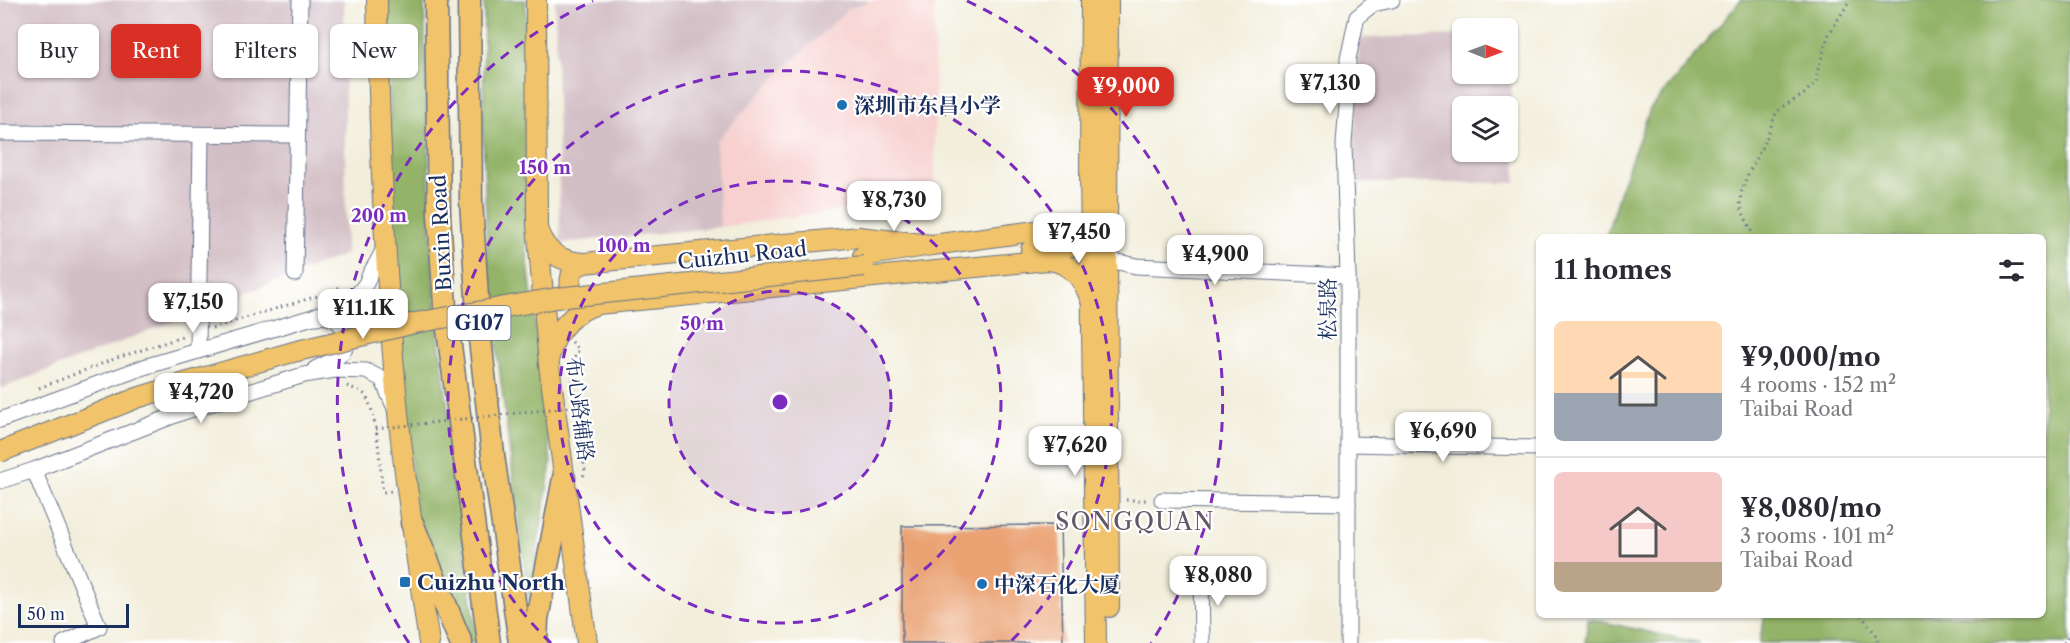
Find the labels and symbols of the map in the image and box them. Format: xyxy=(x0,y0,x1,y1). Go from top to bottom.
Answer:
north arrow xyxy=(1452,18,1518,84)
pin: ¥7,130 xyxy=(1281,64,1379,115)
pin: ¥9,000 xyxy=(1077,67,1175,118)
place label: 深圳市东昌小学 xyxy=(854,93,1001,118)
marker: 深圳市东昌小学 xyxy=(835,98,849,112)
text: 150 m xyxy=(519,157,571,179)
street label: Buxin Road xyxy=(425,174,457,292)
pin: ¥8,730 xyxy=(845,181,943,232)
text: 200 m xyxy=(351,205,407,227)
pin: ¥7,450 xyxy=(1030,213,1128,264)
text: 100 m xyxy=(597,235,651,257)
pin: ¥4,900 xyxy=(1166,235,1264,286)
street label: Cuizhu Road xyxy=(676,236,808,274)
street label: 松泉路 xyxy=(1315,278,1340,341)
pin: ¥7,150 xyxy=(144,283,242,334)
pin: ¥11.1K xyxy=(314,289,412,340)
road number: G107 xyxy=(448,306,510,340)
text: 50 m xyxy=(680,313,724,335)
street label: 布心路辅路 xyxy=(561,355,599,463)
pin: ¥4,720 xyxy=(152,373,250,424)
centre of rings xyxy=(770,392,790,412)
pin: ¥6,690 xyxy=(1394,412,1492,463)
pin: ¥7,620 xyxy=(1026,426,1124,477)
district label: SONGQUAN xyxy=(1055,507,1215,536)
pin: ¥8,080 xyxy=(1169,556,1267,607)
place label: Cuizhu North xyxy=(417,570,565,595)
place label: 中深石化大厦 xyxy=(994,572,1120,597)
marker: Cuizhu North xyxy=(398,575,412,589)
marker: 中深石化大厦 xyxy=(975,577,989,591)
scale bar xyxy=(18,601,129,628)

